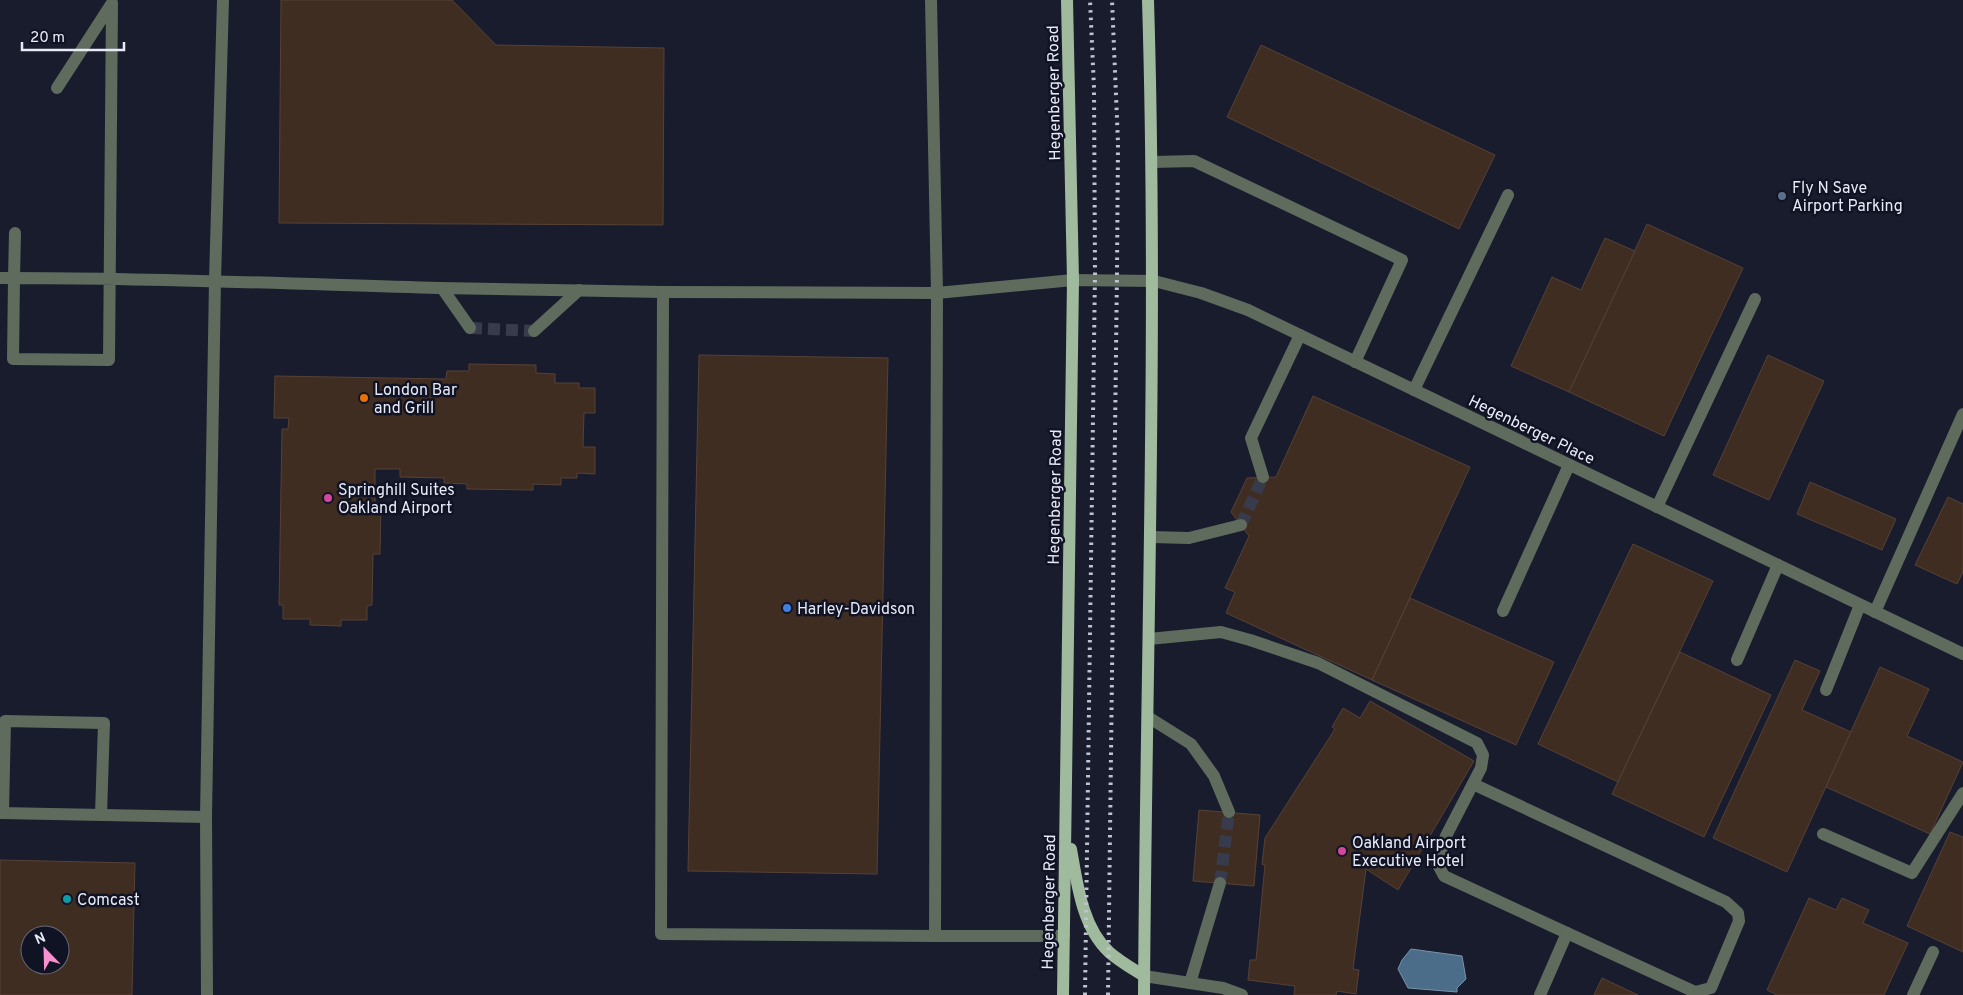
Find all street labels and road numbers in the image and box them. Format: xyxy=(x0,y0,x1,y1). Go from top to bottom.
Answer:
street label: Hegenberger Road xyxy=(1044,25,1066,161)
street label: Hegenberger Place xyxy=(1465,392,1598,470)
street label: Hegenberger Road xyxy=(1045,429,1067,565)
street label: Hegenberger Road xyxy=(1039,834,1061,970)

